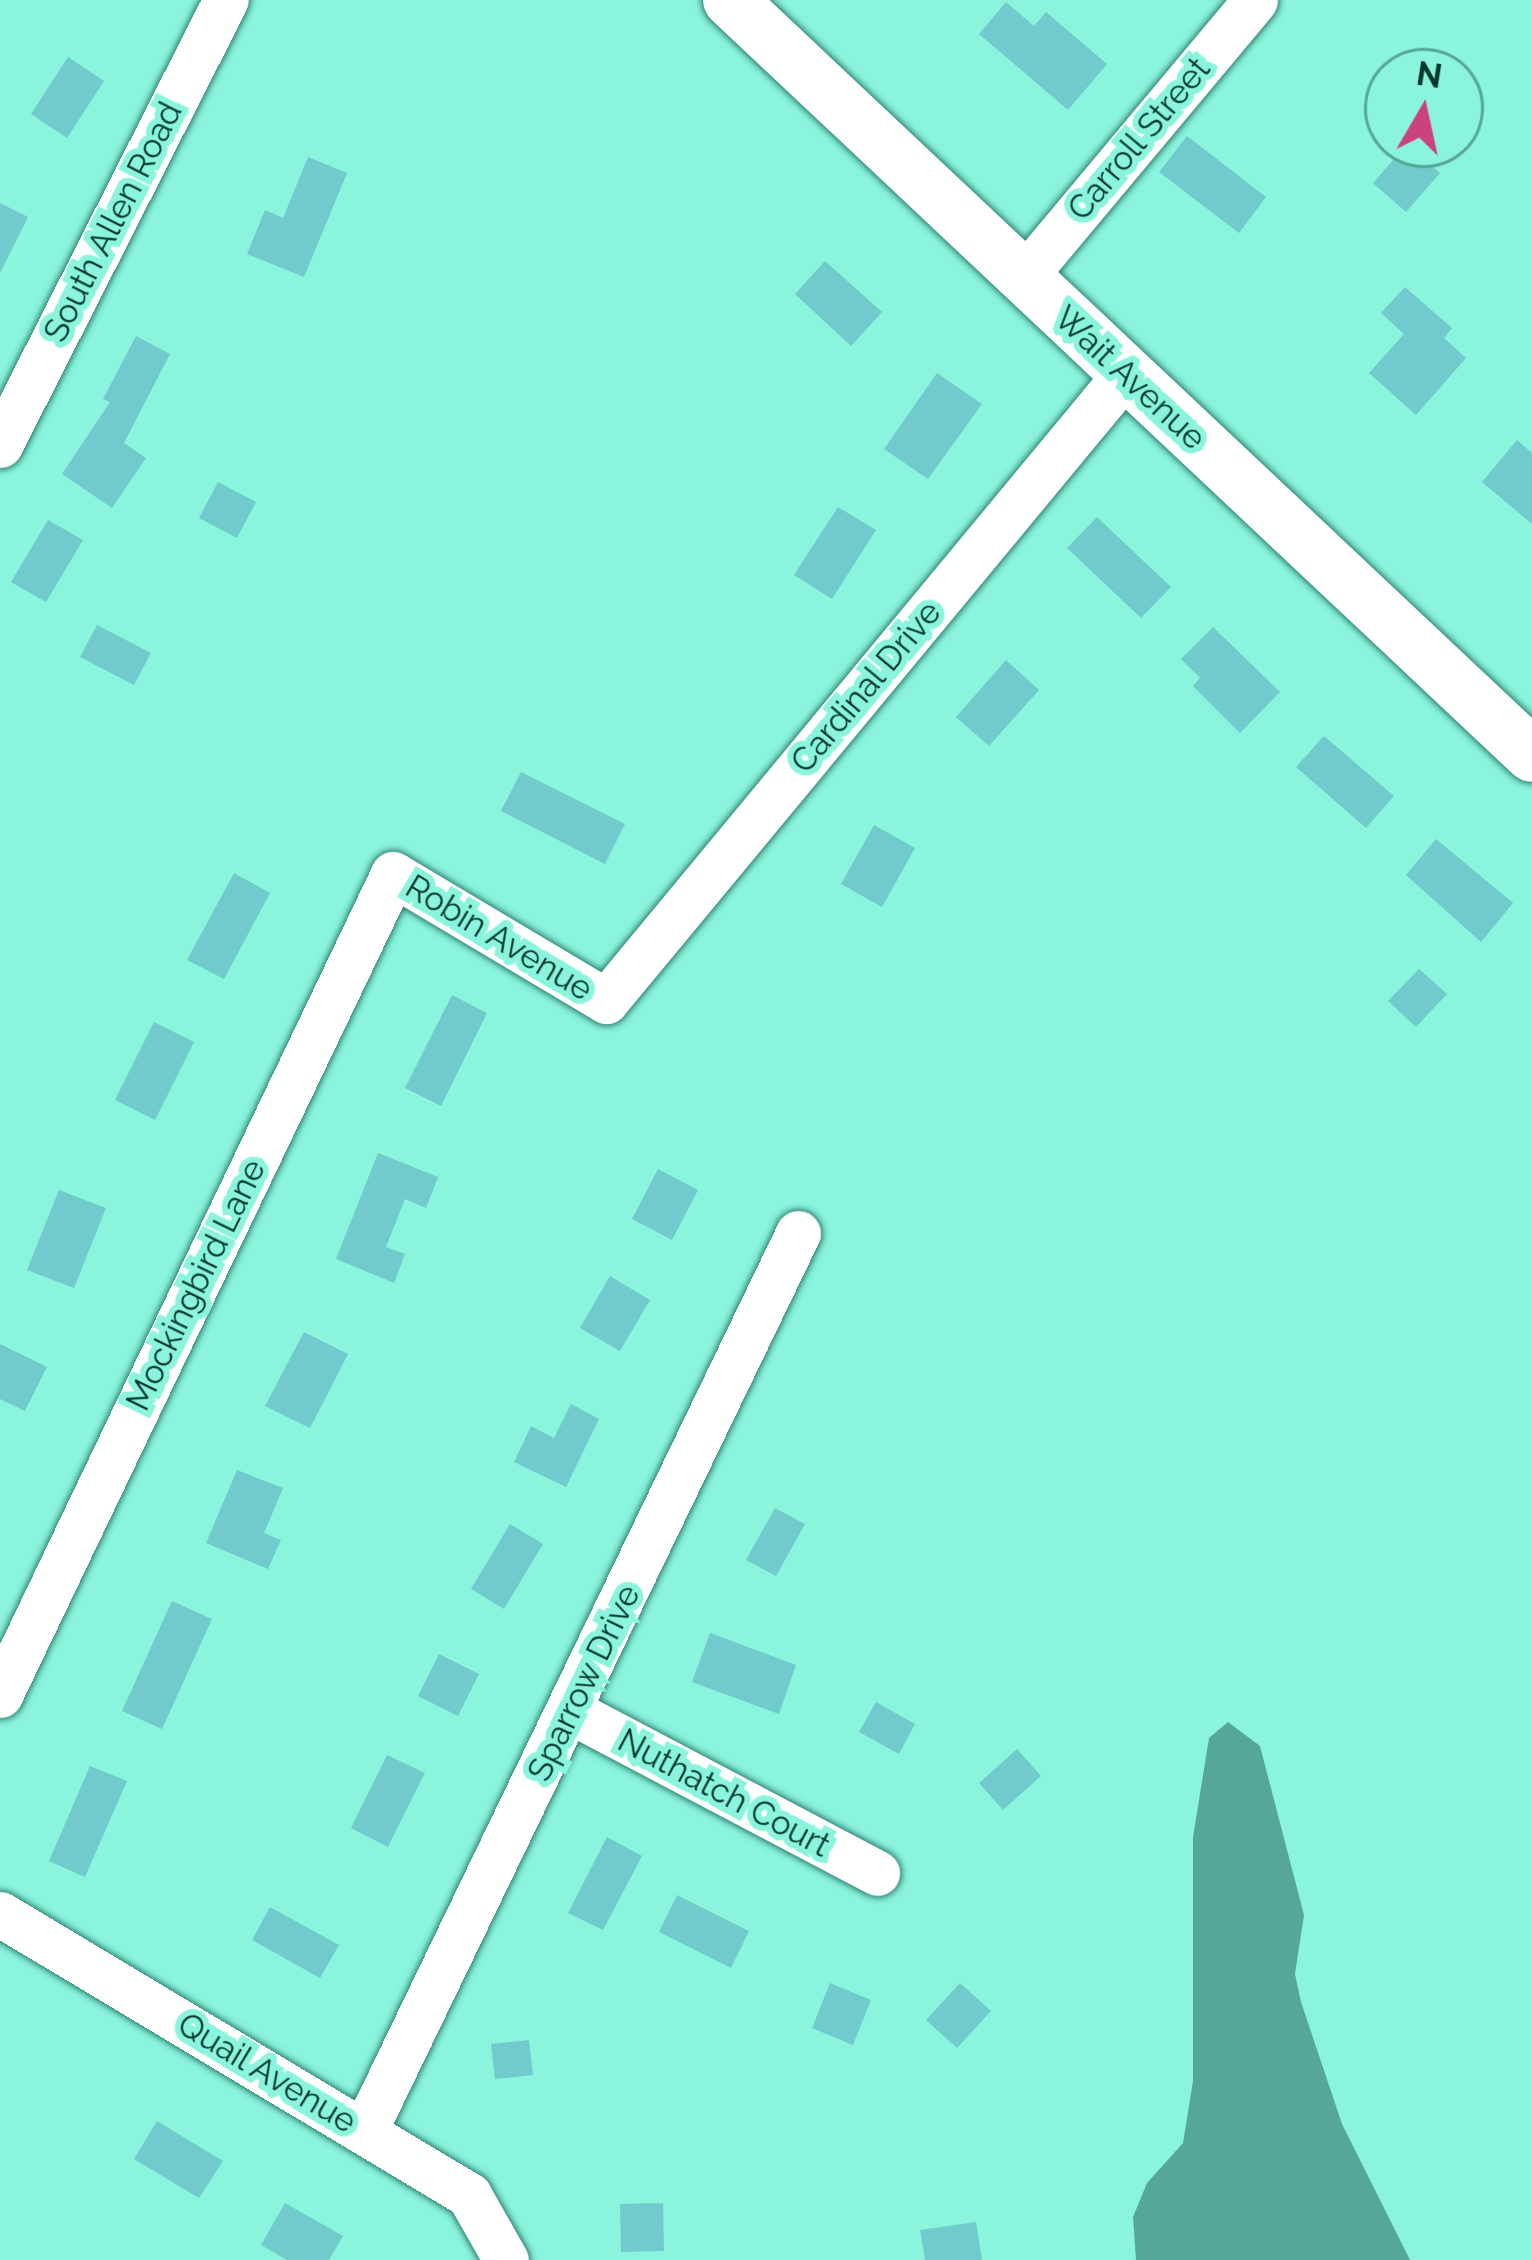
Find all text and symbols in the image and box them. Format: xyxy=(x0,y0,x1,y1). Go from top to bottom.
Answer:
north arrow xyxy=(1364,48,1484,168)
street label: Carroll Street xyxy=(1059,49,1219,229)
text: N xyxy=(1414,54,1445,96)
street label: South Allen Road xyxy=(35,95,191,349)
street label: Wait Avenue xyxy=(1046,298,1214,458)
street label: Cardinal Drive xyxy=(782,593,950,781)
street label: Robin Avenue xyxy=(398,867,600,1009)
street label: Mockingbird Lane xyxy=(118,1153,274,1417)
street label: Sparrow Drive xyxy=(519,1578,649,1788)
street label: Nuthatch Court xyxy=(611,1721,837,1865)
street label: Quail Avenue xyxy=(170,2004,364,2142)

